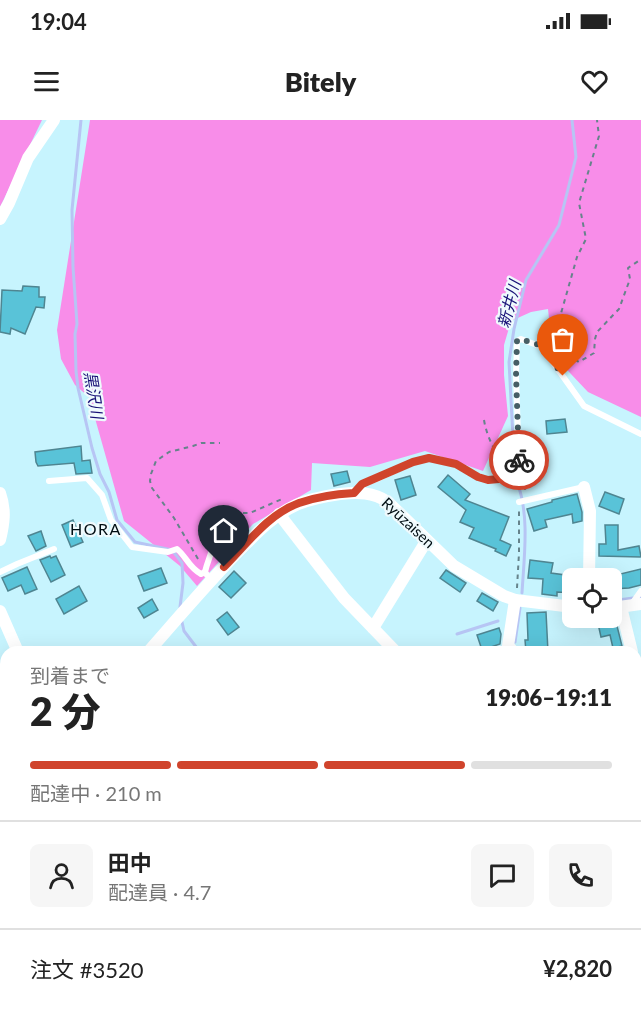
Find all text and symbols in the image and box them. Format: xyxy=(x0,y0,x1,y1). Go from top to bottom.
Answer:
text: 19:04 xyxy=(30,8,87,35)
icon: menu xyxy=(30,65,63,98)
text: Bitely xyxy=(285,65,356,98)
icon: heart xyxy=(578,65,611,98)
water label: 新井川 xyxy=(493,276,524,330)
pin xyxy=(537,314,588,376)
icon: bag xyxy=(546,323,579,356)
water label: 黒沢川 xyxy=(81,370,108,422)
courier xyxy=(489,430,549,490)
icon: bike xyxy=(503,444,536,477)
street label: Ryūzaisen xyxy=(378,493,439,551)
pin xyxy=(198,505,249,567)
icon: home xyxy=(207,514,240,547)
district label: HORA xyxy=(70,519,122,538)
map controls xyxy=(562,568,622,628)
button: locate xyxy=(562,568,622,628)
text: 到着まで xyxy=(30,663,110,687)
text: 19:06–19:11 xyxy=(486,684,612,711)
text: 2 分 xyxy=(30,688,101,734)
text: 配達中 · 210 m xyxy=(30,781,162,805)
button: person xyxy=(30,844,93,907)
button: chat xyxy=(471,844,534,907)
button: phone xyxy=(549,844,612,907)
text: 田中 xyxy=(108,849,152,876)
text: 配達員 · 4.7 xyxy=(108,880,211,904)
text: ¥2,820 xyxy=(543,955,612,982)
text: 注文 #3520 xyxy=(30,956,143,983)

